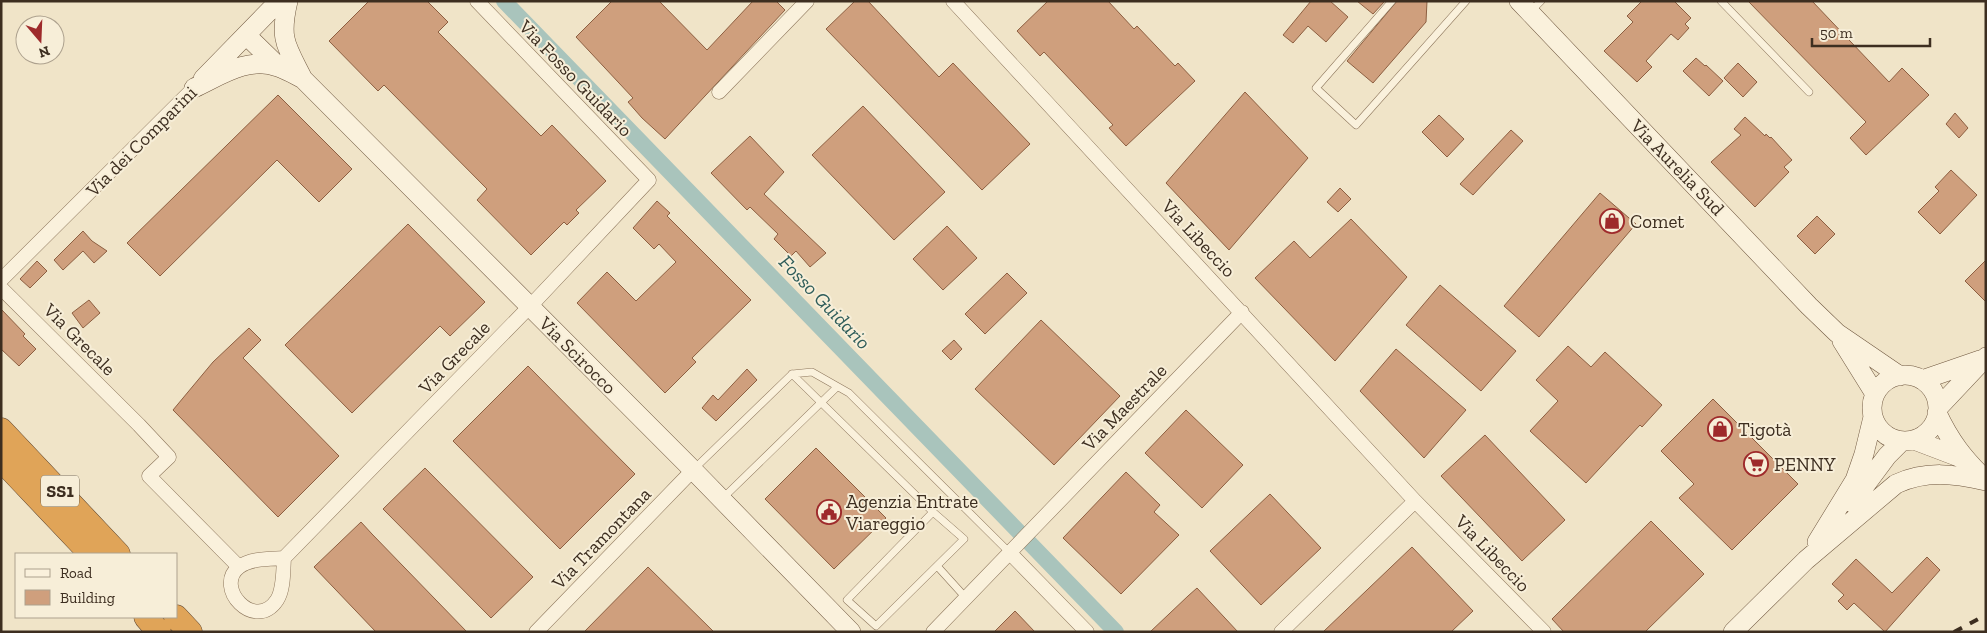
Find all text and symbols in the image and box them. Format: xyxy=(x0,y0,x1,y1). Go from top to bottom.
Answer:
north arrow xyxy=(15,15,65,65)
street label: Via Fosso Guidario xyxy=(513,15,637,142)
scale bar xyxy=(1812,15,1930,47)
text: 50 m xyxy=(1820,24,1853,42)
text: N xyxy=(36,42,52,62)
street label: Via dei Comparini xyxy=(80,81,202,202)
street label: Via Aurelia Sud xyxy=(1625,114,1730,221)
street label: Via Libeccio xyxy=(1156,194,1241,282)
shop icon: Comet xyxy=(1599,208,1625,234)
place label: Comet xyxy=(1630,210,1684,233)
water label: Fosso Guidario xyxy=(774,250,876,354)
street label: Via Grecale xyxy=(38,298,121,380)
street label: Via Scirocco xyxy=(533,311,621,399)
street label: Via Grecale xyxy=(413,316,495,399)
street label: Via Maestrale xyxy=(1077,359,1172,456)
shop icon: Tigotà xyxy=(1707,416,1733,442)
place label: Tigotà xyxy=(1738,418,1792,441)
supermarket icon: PENNY xyxy=(1743,451,1769,477)
place label: PENNY xyxy=(1774,453,1836,476)
road number: SS1 xyxy=(41,476,79,506)
street label: Via Tramontana xyxy=(546,483,656,595)
place label: Agenzia Entrate Viareggio xyxy=(845,490,978,535)
public building icon: Agenzia Entrate Viareggio xyxy=(816,499,842,525)
street label: Via Libeccio xyxy=(1450,509,1535,597)
legend xyxy=(15,553,178,618)
text: Road xyxy=(60,564,93,582)
text: Building xyxy=(60,589,115,607)

